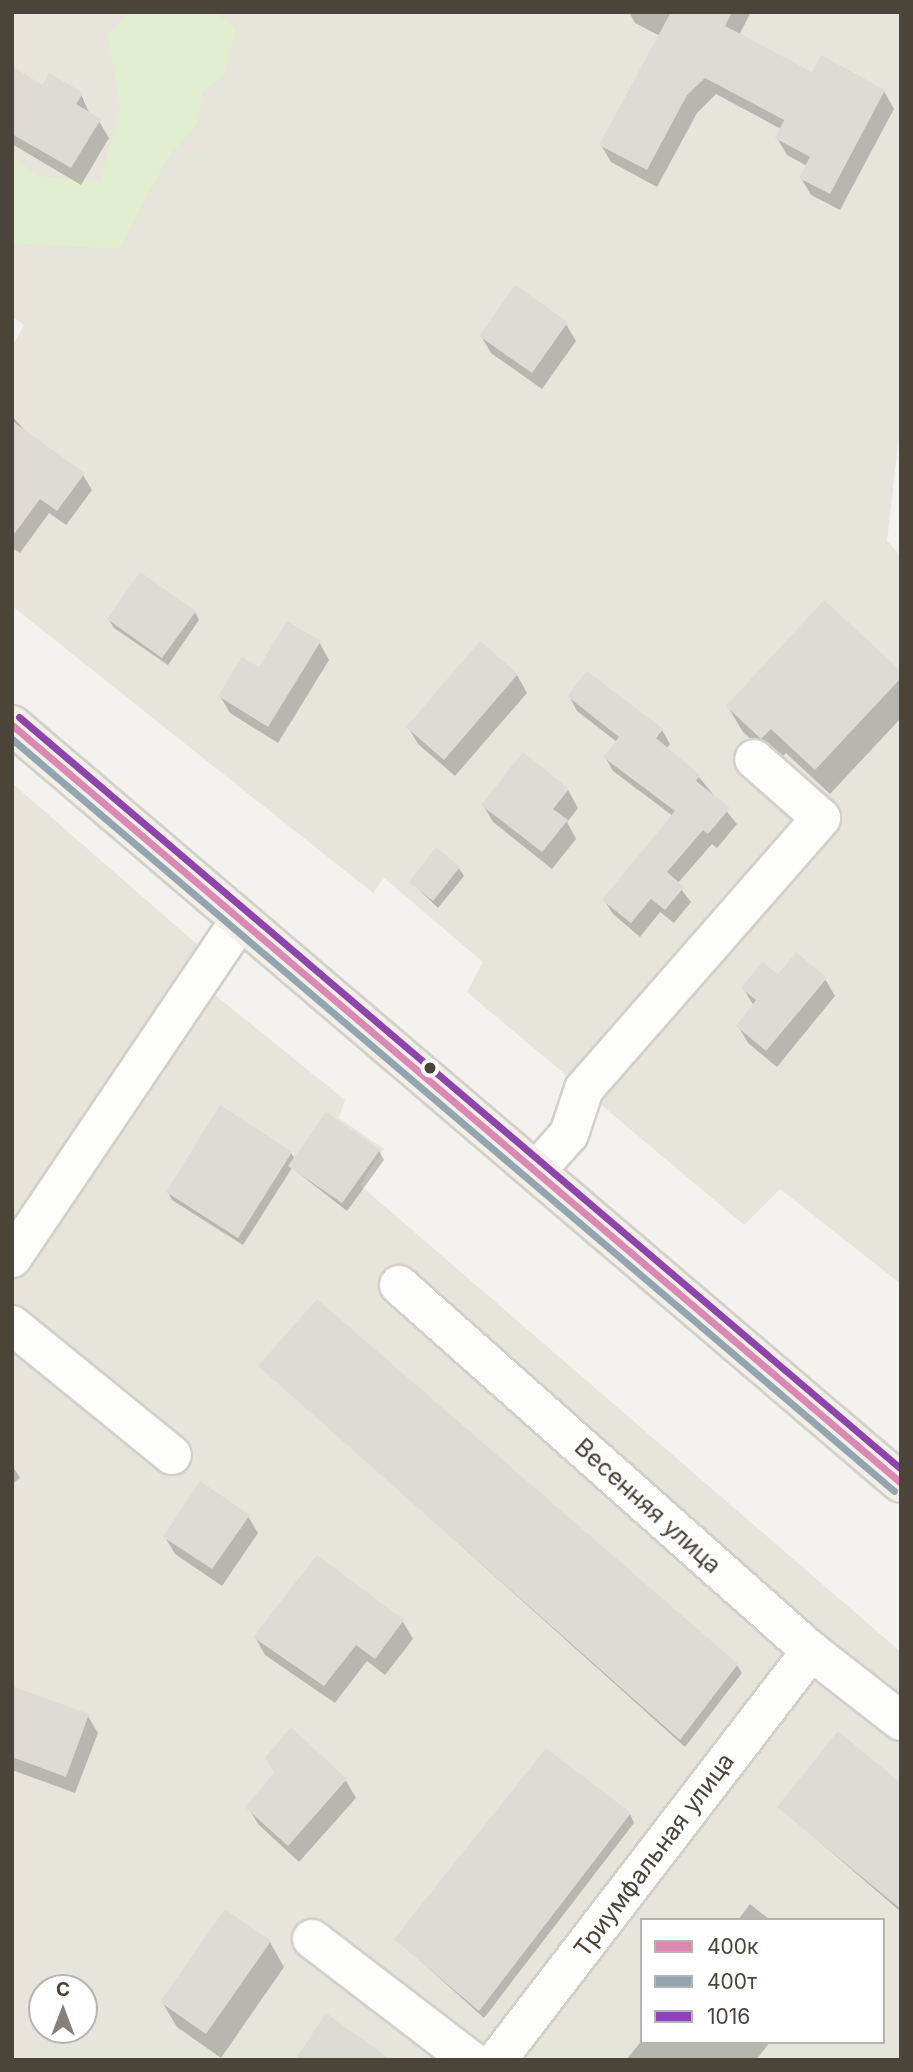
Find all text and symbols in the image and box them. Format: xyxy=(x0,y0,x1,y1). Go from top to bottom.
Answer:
unlabelled marker xyxy=(423,1061,437,1075)
street label: Весенняя улица xyxy=(569,1433,727,1579)
street label: Триумфальная улица xyxy=(568,1747,740,1963)
legend xyxy=(640,1918,885,2044)
text: 400к xyxy=(707,1934,758,1959)
text: 400т xyxy=(707,1969,757,1994)
north arrow xyxy=(28,1974,98,2044)
text: С xyxy=(56,1978,70,2001)
text: 1016 xyxy=(707,2004,750,2029)

